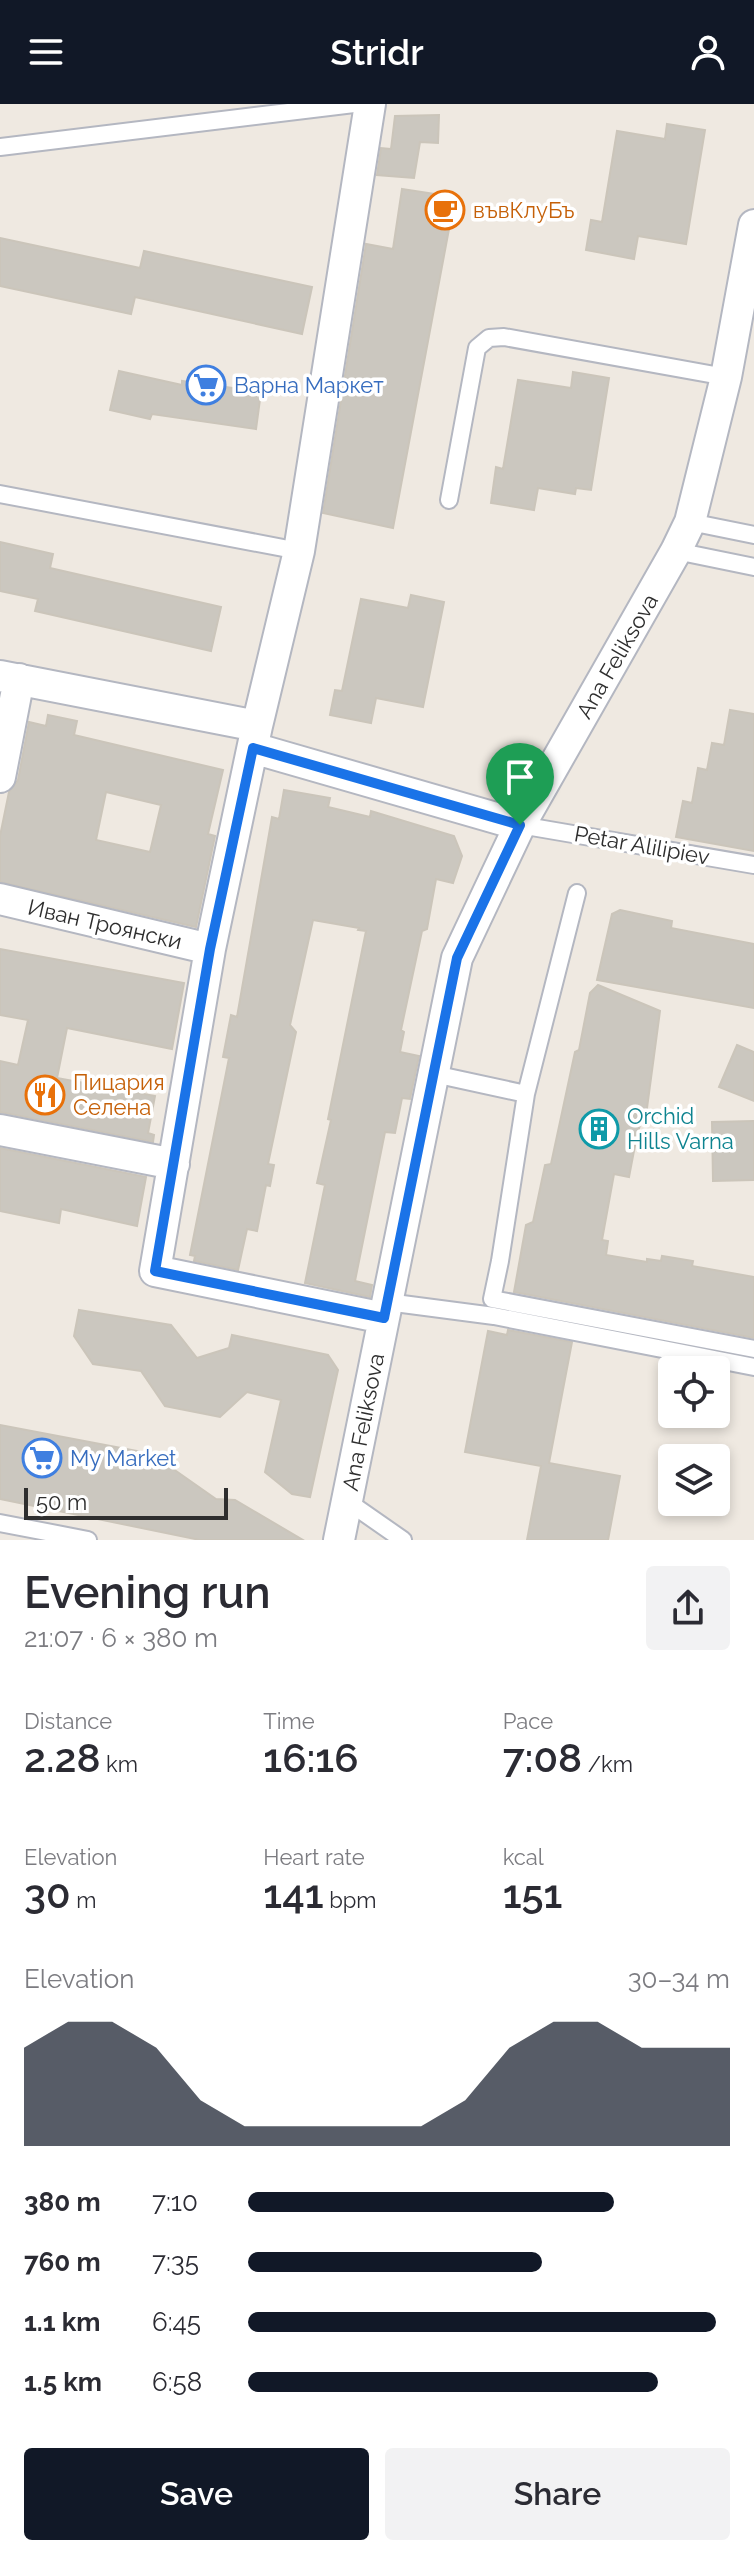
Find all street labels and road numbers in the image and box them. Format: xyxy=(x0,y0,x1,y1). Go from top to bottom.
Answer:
street label: Ana Feliksova xyxy=(571,589,663,723)
street label: Petar Alilipiev xyxy=(572,820,712,870)
street label: Иван Троянски xyxy=(25,894,185,954)
street label: Ana Feliksova xyxy=(337,1351,389,1493)

